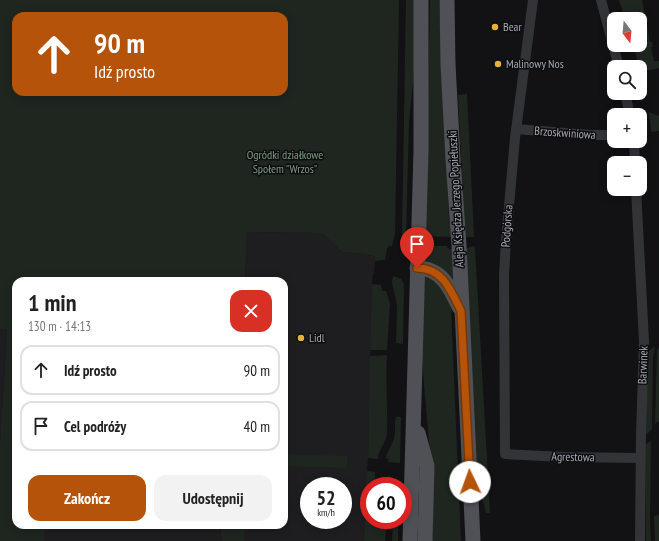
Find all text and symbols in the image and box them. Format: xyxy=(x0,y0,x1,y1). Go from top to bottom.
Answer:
north arrow xyxy=(607,12,647,52)
map controls xyxy=(607,12,647,196)
place label: Bear xyxy=(503,19,522,34)
marker: Bear xyxy=(490,22,500,32)
text: 90 m xyxy=(94,24,145,61)
icon: ahead xyxy=(28,28,80,80)
place label: Malinowy Nos xyxy=(506,56,564,71)
marker: Malinowy Nos xyxy=(493,59,503,69)
text: Idź prosto xyxy=(94,60,155,83)
button: search xyxy=(607,60,647,100)
button: + xyxy=(607,108,647,148)
street label: Brzoskwiniowa xyxy=(534,123,596,142)
street label: Aleja Księdza Jerzego Popiełuszki xyxy=(444,130,467,268)
park label: Ogródki działkowe Społem "Wrzos" xyxy=(247,147,323,176)
button: − xyxy=(607,156,647,196)
street label: Podgórska xyxy=(498,204,515,248)
pin xyxy=(400,227,434,268)
icon: arrive xyxy=(406,233,428,255)
text: 1 min xyxy=(28,287,76,318)
button: close xyxy=(230,290,272,332)
text: 130 m · 14:13 xyxy=(28,318,91,335)
place label: Lidl xyxy=(309,330,325,345)
marker: Lidl xyxy=(296,333,306,343)
street label: Barwinek xyxy=(634,345,651,384)
icon: ahead xyxy=(30,359,52,381)
text: Idź prosto xyxy=(64,361,117,380)
text: 90 m xyxy=(244,361,270,380)
icon: arrive xyxy=(30,415,52,437)
text: Cel podróży xyxy=(64,417,126,436)
text: 40 m xyxy=(244,417,270,436)
street label: Agrestowa xyxy=(551,449,595,464)
position arrow xyxy=(449,461,491,503)
button: Zakończ xyxy=(28,475,146,521)
button: Udostępnij xyxy=(154,475,272,521)
speed limit sign: 60 xyxy=(360,477,412,529)
text: 52 xyxy=(316,485,336,511)
text: km/h xyxy=(317,506,335,519)

